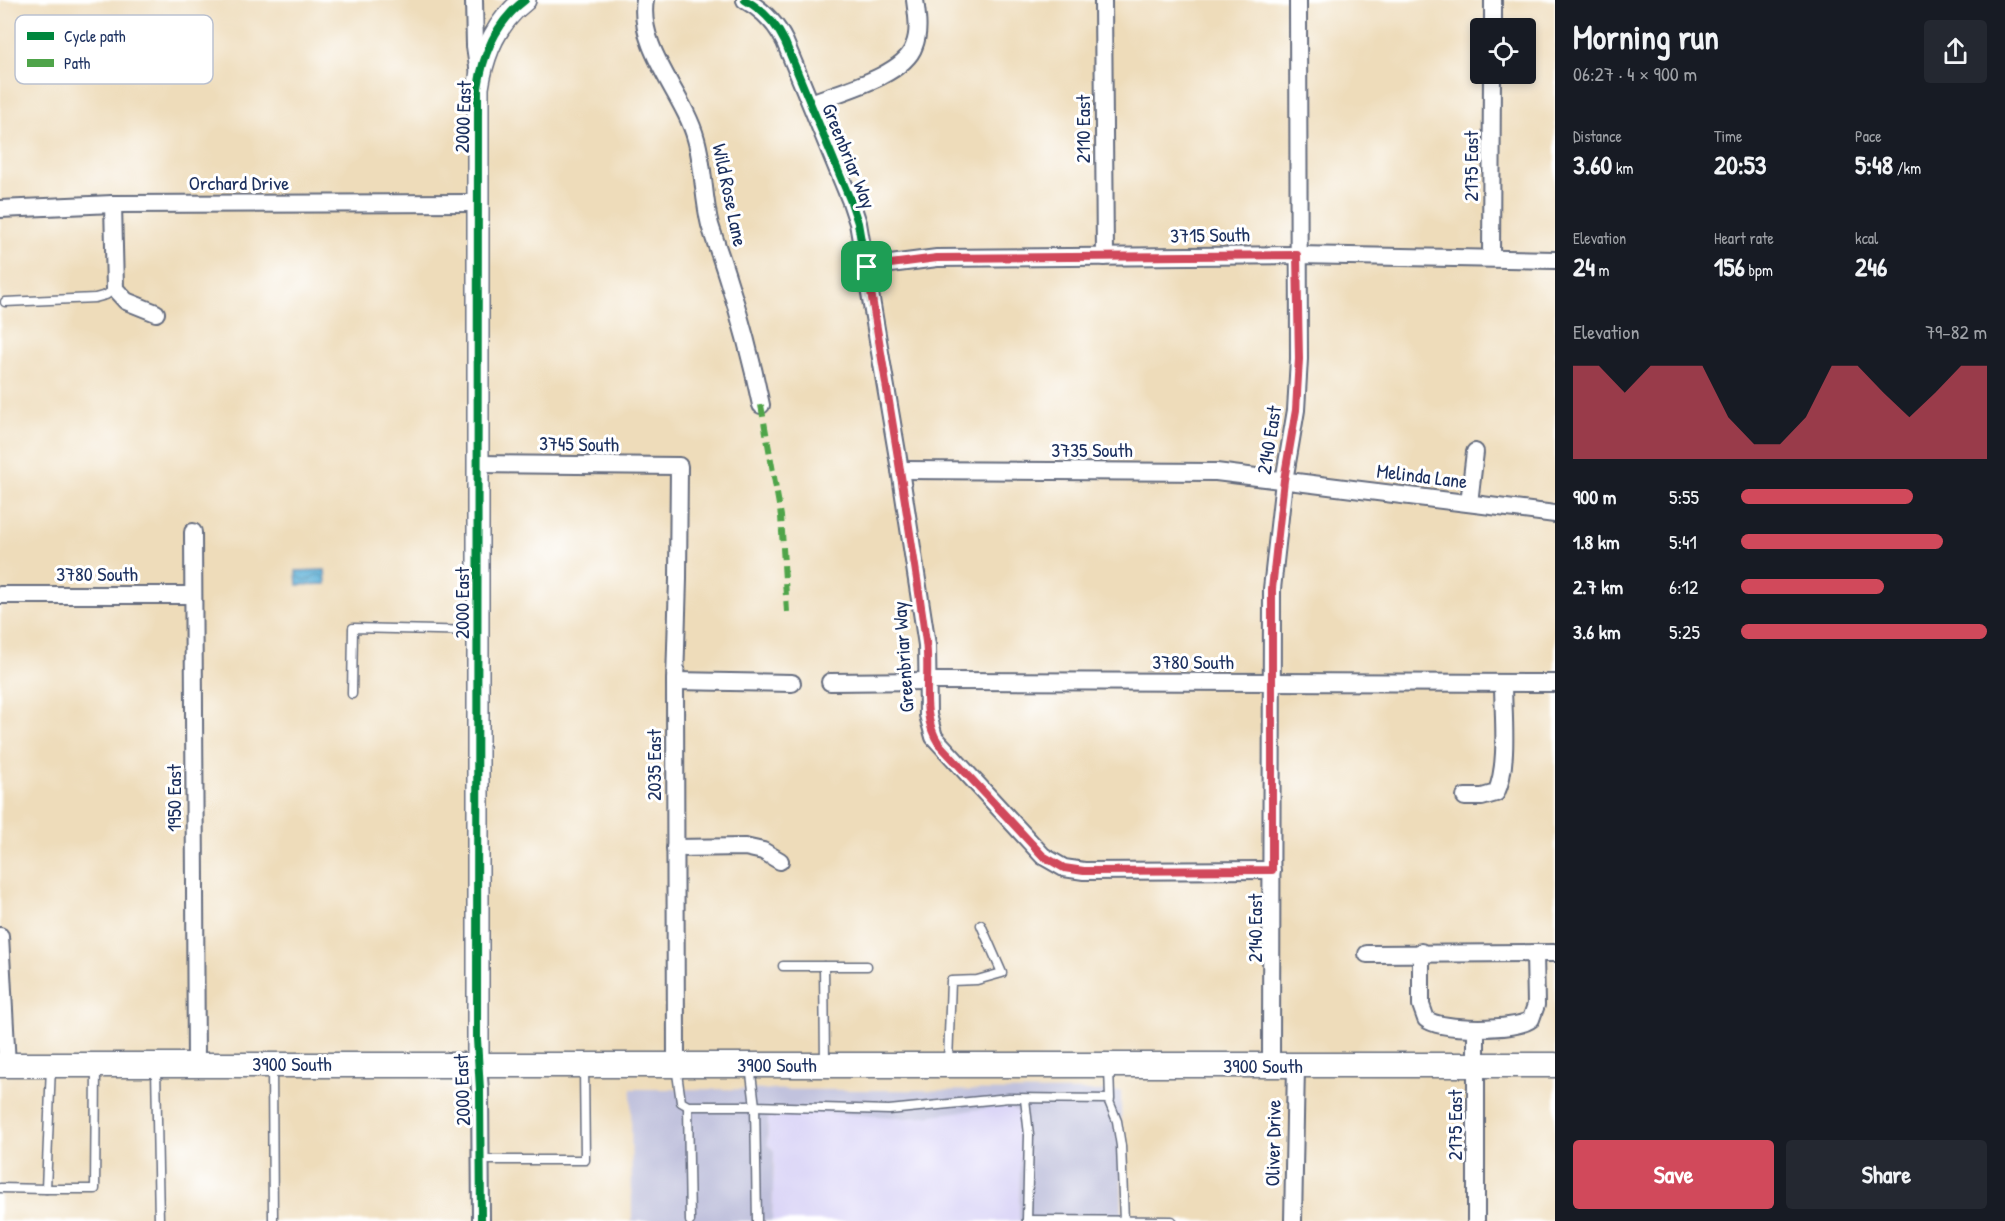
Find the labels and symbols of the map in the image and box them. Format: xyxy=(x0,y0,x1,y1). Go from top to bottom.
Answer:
legend xyxy=(15,15,213,84)
text: Cycle path xyxy=(64,25,126,47)
text: Path xyxy=(64,52,90,74)
street label: 2000 East xyxy=(448,79,477,153)
street label: 2110 East xyxy=(1069,94,1096,163)
street label: Greenbriar Way xyxy=(816,99,883,213)
street label: 2175 East xyxy=(1457,129,1484,201)
street label: Wild Rose Lane xyxy=(706,141,755,249)
street label: Orchard Drive xyxy=(189,169,289,196)
street label: 3715 South xyxy=(1170,220,1250,249)
pin xyxy=(841,241,892,292)
street label: 2140 East xyxy=(1250,403,1287,476)
street label: 3745 South xyxy=(539,429,619,458)
street label: 3735 South xyxy=(1051,436,1133,463)
street label: Melinda Lane xyxy=(1375,457,1469,494)
street label: 3780 South xyxy=(56,560,138,587)
street label: 2000 East xyxy=(448,566,475,639)
street label: Greenbriar Way xyxy=(885,601,920,714)
street label: 3780 South xyxy=(1152,648,1234,675)
street label: 2035 East xyxy=(640,728,667,801)
street label: 1950 East xyxy=(160,763,187,832)
street label: 2140 East xyxy=(1241,892,1268,962)
street label: 3900 South xyxy=(252,1050,332,1077)
street label: 3900 South xyxy=(737,1051,817,1078)
street label: 2000 East xyxy=(447,1052,476,1127)
street label: 3900 South xyxy=(1223,1052,1303,1079)
street label: 2175 East xyxy=(1441,1088,1468,1160)
street label: Oliver Drive xyxy=(1258,1099,1287,1187)

